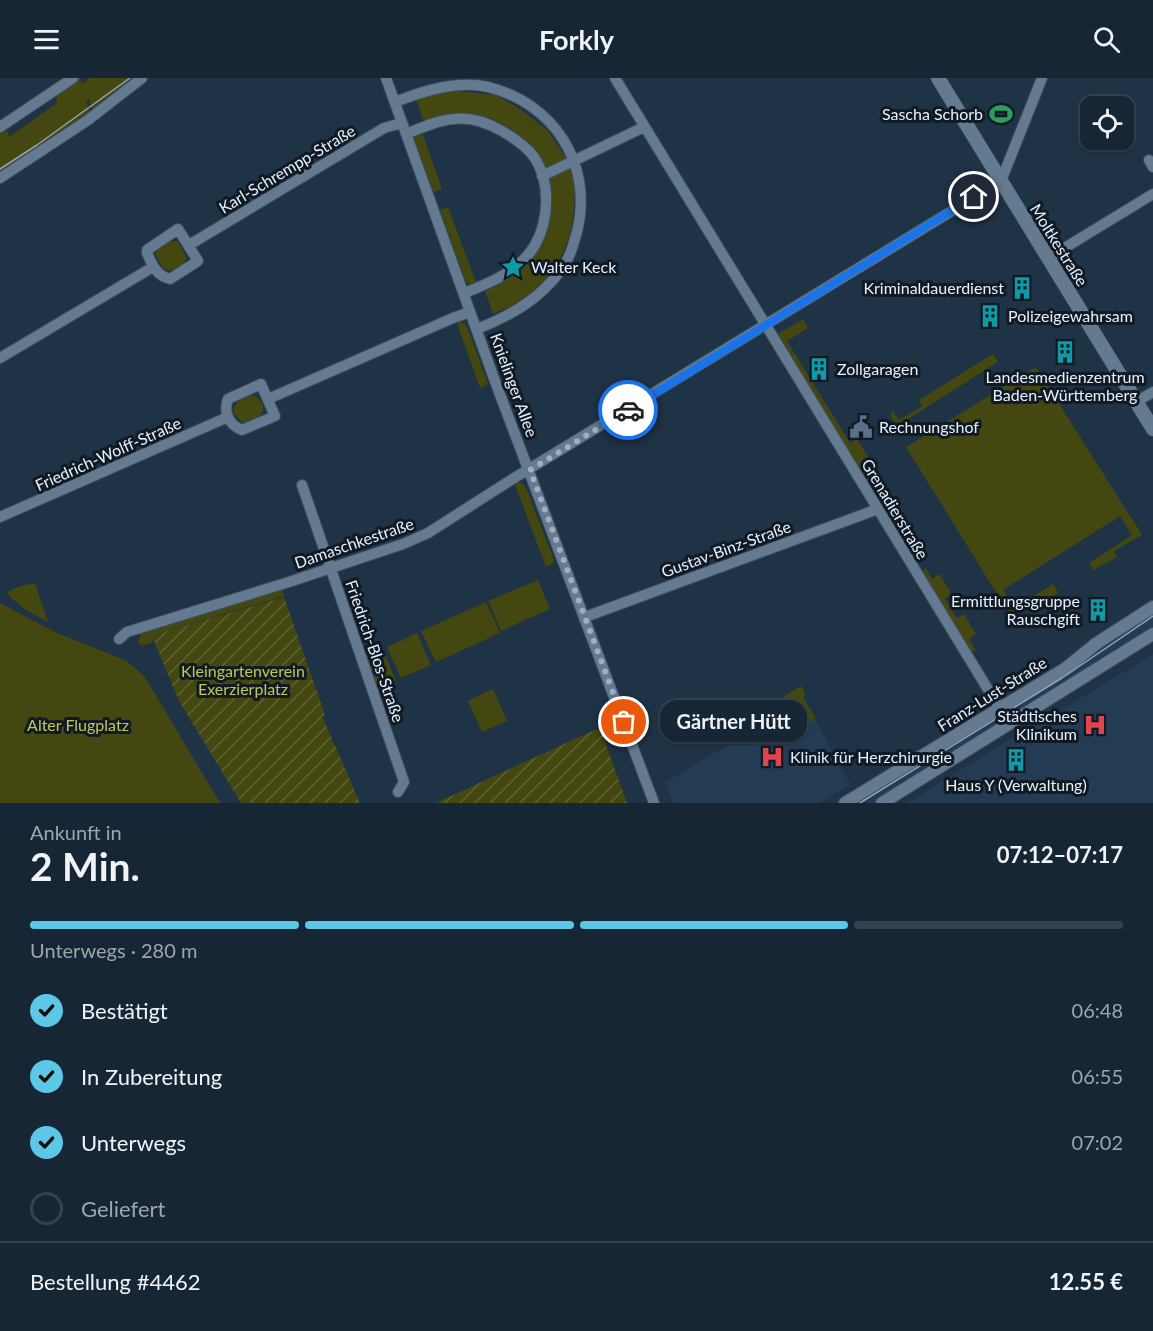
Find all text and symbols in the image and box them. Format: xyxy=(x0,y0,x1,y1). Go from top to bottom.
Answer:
icon: menu xyxy=(30,23,63,56)
text: Forkly xyxy=(539,23,614,56)
icon: search xyxy=(1090,23,1123,56)
map controls xyxy=(1080,96,1134,150)
button: locate xyxy=(1080,96,1134,150)
sports icon: Sascha Schorb xyxy=(988,101,1014,127)
place label: Sascha Schorb xyxy=(882,104,983,123)
street label: Karl-Schrempp-Straße xyxy=(215,120,358,217)
pin xyxy=(948,171,999,222)
icon: home xyxy=(957,180,990,213)
street label: Moltkestraße xyxy=(1027,200,1092,289)
place icon: Walter Keck xyxy=(500,254,526,280)
place label: Walter Keck xyxy=(531,257,617,276)
building icon: Kriminaldauerdienst xyxy=(1009,275,1035,301)
place label: Kriminaldauerdienst xyxy=(863,278,1004,297)
building icon: Polizeigewahrsam xyxy=(977,303,1003,329)
place label: Polizeigewahrsam xyxy=(1008,306,1133,325)
street label: Knielinger Allee xyxy=(487,330,542,439)
building icon: Landesmedienzentrum Baden-Württemberg xyxy=(1052,339,1078,365)
building icon: Zollgaragen xyxy=(806,356,832,382)
place label: Zollgaragen xyxy=(837,359,918,378)
place label: Landesmedienzentrum Baden-Württemberg xyxy=(985,367,1145,404)
courier xyxy=(598,380,658,440)
icon: car xyxy=(612,394,645,427)
street label: Friedrich-Wolff-Straße xyxy=(32,413,184,494)
public building icon: Rechnungshof xyxy=(848,414,874,440)
place label: Rechnungshof xyxy=(879,417,979,436)
street label: Grenadierstraße xyxy=(858,455,933,562)
street label: Damaschkestraße xyxy=(292,513,416,572)
street label: Gustav-Binz-Straße xyxy=(658,516,793,581)
street label: Friedrich-Blos-Straße xyxy=(342,577,409,724)
place label: Ermittlungsgruppe Rauschgift xyxy=(951,591,1080,628)
building icon: Ermittlungsgruppe Rauschgift xyxy=(1085,597,1111,623)
street label: Franz-Lust-Straße xyxy=(934,652,1050,735)
park label: Kleingartenverein Exerzierplatz xyxy=(181,661,305,698)
pin xyxy=(598,696,649,747)
callout: Gärtner Hütt xyxy=(660,701,807,743)
icon: bag xyxy=(607,705,640,738)
place label: Städtisches Klinikum xyxy=(997,706,1077,743)
text: Gärtner Hütt xyxy=(677,709,790,733)
hospital icon: Städtisches Klinikum xyxy=(1082,712,1108,738)
park label: Alter Flugplatz xyxy=(27,715,129,734)
hospital icon: Klinik für Herzchirurgie xyxy=(759,744,785,770)
place label: Klinik für Herzchirurgie xyxy=(790,747,952,766)
building icon: Haus Y (Verwaltung) xyxy=(1003,747,1029,773)
place label: Haus Y (Verwaltung) xyxy=(945,775,1087,794)
text: Ankunft in xyxy=(30,820,122,844)
text: 07:12–07:17 xyxy=(997,841,1123,868)
text: 2 Min. xyxy=(30,843,140,889)
text: Unterwegs · 280 m xyxy=(30,938,197,962)
icon: check xyxy=(30,994,63,1027)
text: Bestätigt xyxy=(81,997,168,1024)
text: 06:48 xyxy=(1072,998,1123,1022)
icon: check xyxy=(30,1060,63,1093)
text: In Zubereitung xyxy=(81,1063,222,1090)
text: 06:55 xyxy=(1072,1064,1123,1088)
icon: check xyxy=(30,1126,63,1159)
text: Unterwegs xyxy=(81,1129,186,1156)
text: 07:02 xyxy=(1072,1130,1123,1154)
text: Geliefert xyxy=(81,1195,165,1222)
text: Bestellung #4462 xyxy=(30,1268,200,1295)
text: 12.55 € xyxy=(1049,1268,1123,1295)

